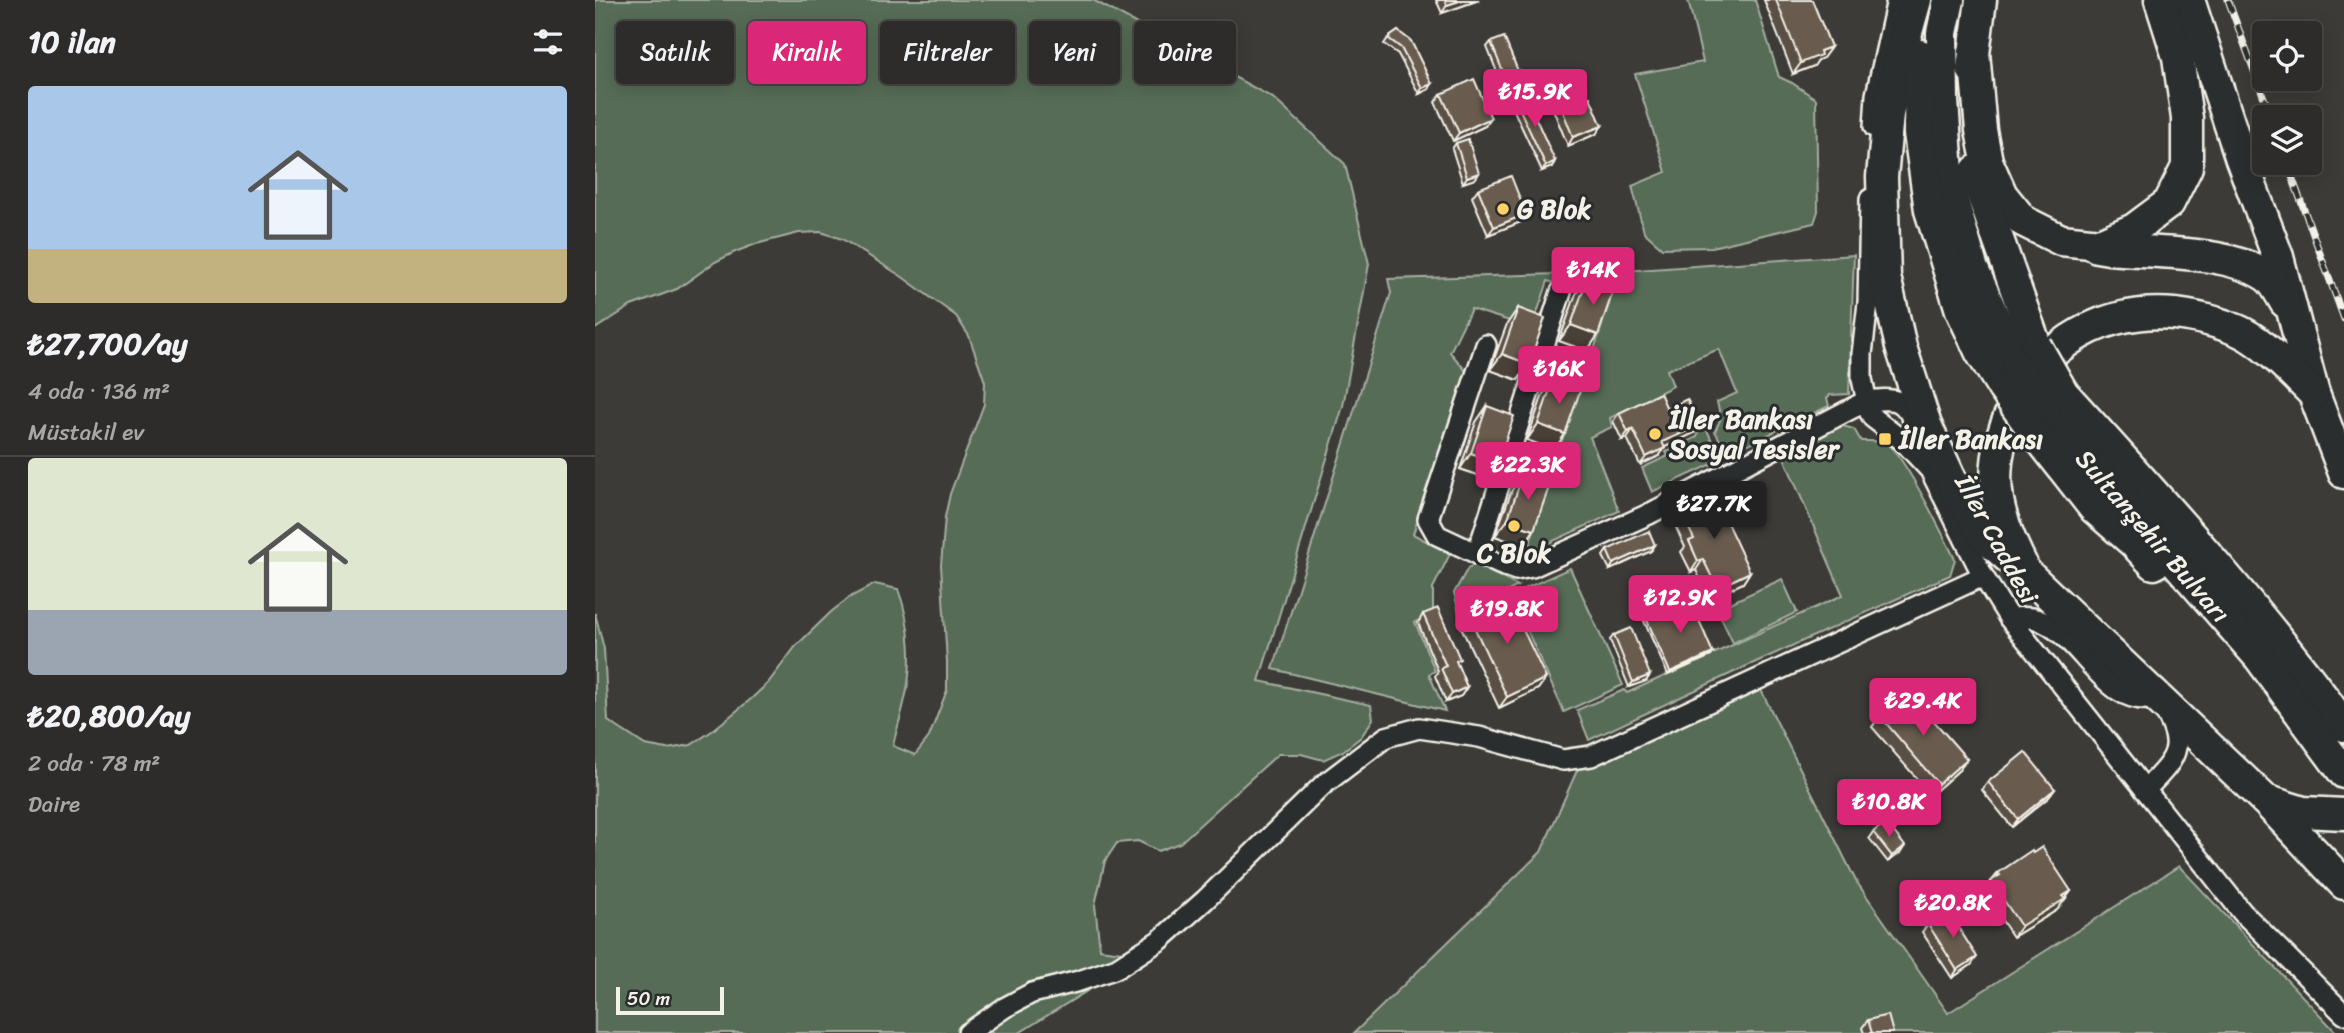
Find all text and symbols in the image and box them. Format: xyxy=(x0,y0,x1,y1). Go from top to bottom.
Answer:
text: 10 ilan xyxy=(28,15,116,69)
chip: Satılık xyxy=(616,21,734,84)
chip: Kiralık xyxy=(748,21,866,84)
chip: Filtreler xyxy=(880,21,1015,84)
chip: Yeni xyxy=(1029,21,1120,84)
chip: Daire xyxy=(1134,21,1236,84)
map controls xyxy=(2252,21,2322,175)
button: locate xyxy=(2252,21,2322,91)
icon: filters xyxy=(529,23,567,61)
pin: ₺15.9K xyxy=(1478,69,1592,129)
text: ₺15.9K xyxy=(1499,71,1571,112)
button: layers xyxy=(2252,105,2322,175)
icon: home xyxy=(235,132,361,258)
place label: G Blok xyxy=(1517,186,1591,232)
marker: G Blok xyxy=(1495,201,1511,217)
pin: ₺14K xyxy=(1552,247,1634,307)
text: ₺14K xyxy=(1568,249,1618,290)
text: ₺27,700/ay xyxy=(28,317,188,371)
pin: ₺16K xyxy=(1518,346,1600,406)
text: ₺16K xyxy=(1534,348,1584,389)
text: 4 oda · 136 m² xyxy=(28,371,170,412)
place label: İller Bankası Sosyal Tesisler xyxy=(1667,396,1841,472)
text: Müstakil ev xyxy=(28,412,144,453)
place label: İller Bankası xyxy=(1897,416,2043,462)
marker: İller Bankası Sosyal Tesisler xyxy=(1647,426,1663,442)
marker: İller Bankası xyxy=(1877,431,1893,447)
street label: Sultanşehir Bulvarı xyxy=(2064,438,2242,634)
pin: ₺22.3K xyxy=(1471,442,1585,502)
text: ₺22.3K xyxy=(1492,444,1564,485)
street label: İller Caddesi xyxy=(1942,464,2052,613)
pin: ₺27.7K xyxy=(1657,482,1771,541)
text: ₺27.7K xyxy=(1677,483,1751,524)
icon: home xyxy=(235,504,361,630)
marker: C Blok xyxy=(1506,518,1522,534)
place label: C Blok xyxy=(1476,530,1551,576)
pin: ₺12.9K xyxy=(1623,576,1737,635)
text: ₺12.9K xyxy=(1645,577,1715,618)
pin: ₺19.8K xyxy=(1450,586,1564,646)
text: ₺19.8K xyxy=(1471,588,1543,629)
pin: ₺29.4K xyxy=(1866,678,1980,738)
text: ₺29.4K xyxy=(1885,680,1961,721)
text: ₺20,800/ay xyxy=(28,689,190,743)
text: 2 oda · 78 m² xyxy=(28,743,160,784)
pin: ₺10.8K xyxy=(1832,780,1946,839)
text: ₺10.8K xyxy=(1853,781,1925,822)
text: Daire xyxy=(28,784,80,825)
pin: ₺20.8K xyxy=(1896,880,2010,940)
text: ₺20.8K xyxy=(1915,882,1991,923)
text: 50 m xyxy=(627,982,670,1015)
scale bar xyxy=(616,984,725,1016)

